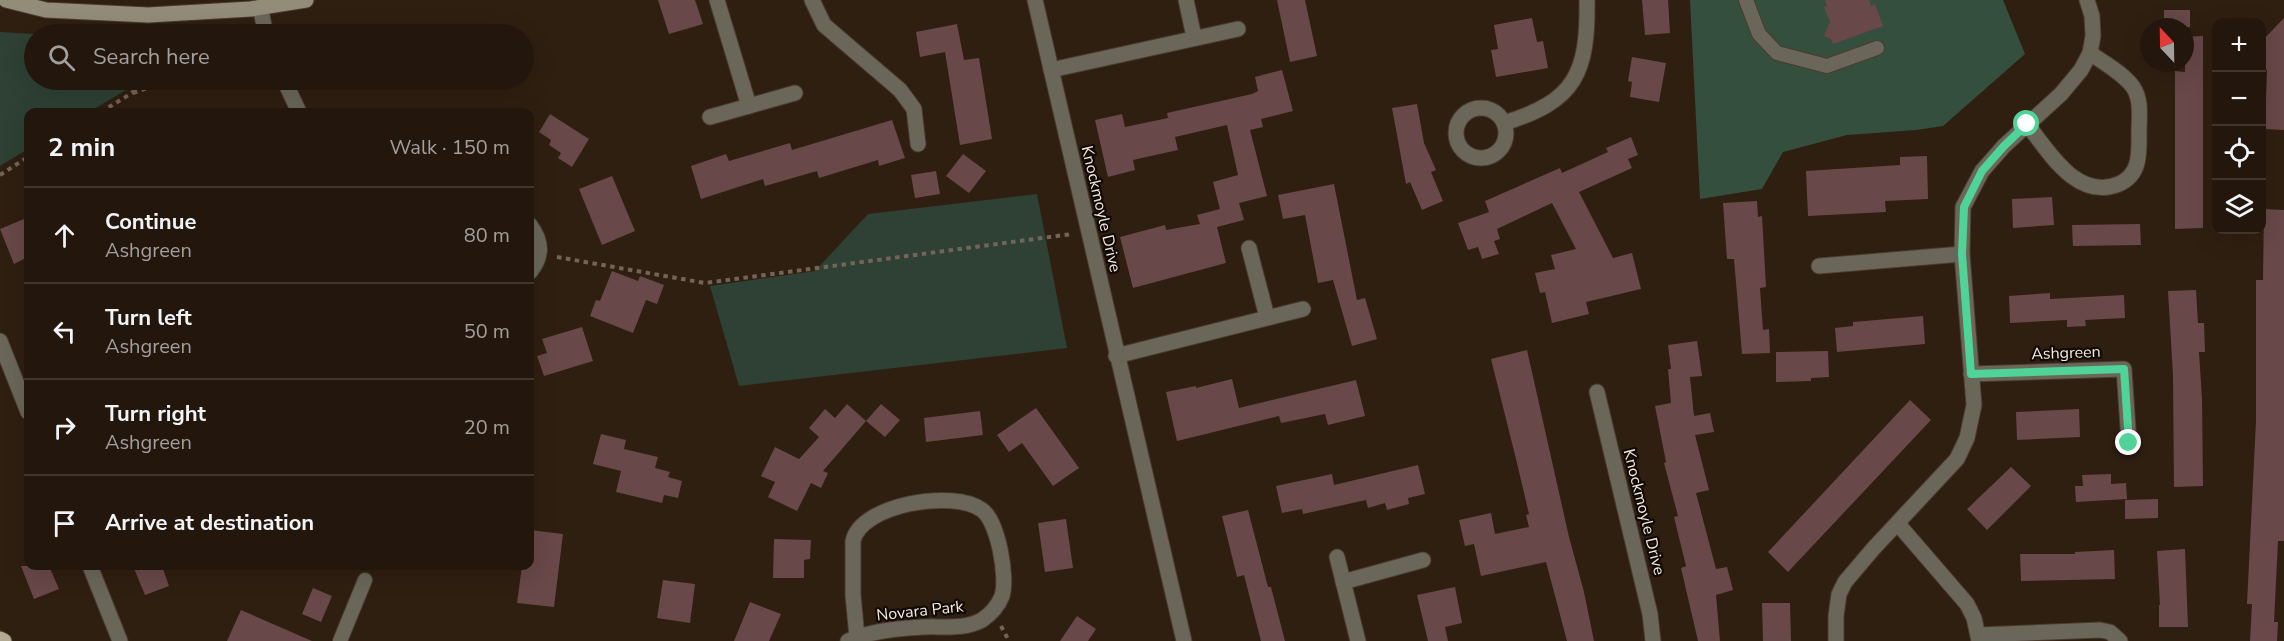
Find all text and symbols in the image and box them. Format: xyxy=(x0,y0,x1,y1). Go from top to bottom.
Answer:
north arrow xyxy=(2140,18,2194,72)
map controls xyxy=(2212,18,2266,234)
button: + xyxy=(2212,18,2266,72)
search box xyxy=(24,24,534,90)
icon: search xyxy=(45,41,78,74)
text: Search here xyxy=(93,42,210,72)
button: − xyxy=(2212,72,2266,126)
route start xyxy=(2013,110,2039,136)
button: locate xyxy=(2212,126,2266,180)
text: 2 min xyxy=(48,130,115,165)
text: Walk · 150 m xyxy=(390,134,510,161)
street label: Knockmoyle Drive xyxy=(1076,144,1126,274)
button: layers xyxy=(2212,180,2266,234)
text: Continue xyxy=(105,207,196,237)
icon: ahead xyxy=(48,219,81,252)
text: 80 m xyxy=(464,222,510,249)
text: Ashgreen xyxy=(105,237,192,264)
text: Turn left xyxy=(105,303,192,333)
icon: left xyxy=(48,315,81,348)
text: 50 m xyxy=(464,318,510,345)
text: Ashgreen xyxy=(105,333,192,360)
street label: Ashgreen xyxy=(2031,341,2101,365)
text: Turn right xyxy=(105,399,206,429)
icon: right xyxy=(48,411,81,444)
text: 20 m xyxy=(464,414,510,441)
text: Ashgreen xyxy=(105,429,192,456)
route end xyxy=(2115,429,2141,455)
street label: Knockmoyle Drive xyxy=(1618,447,1670,577)
icon: arrive xyxy=(48,507,81,540)
text: Arrive at destination xyxy=(105,508,314,538)
street label: Novara Park xyxy=(875,595,966,627)

